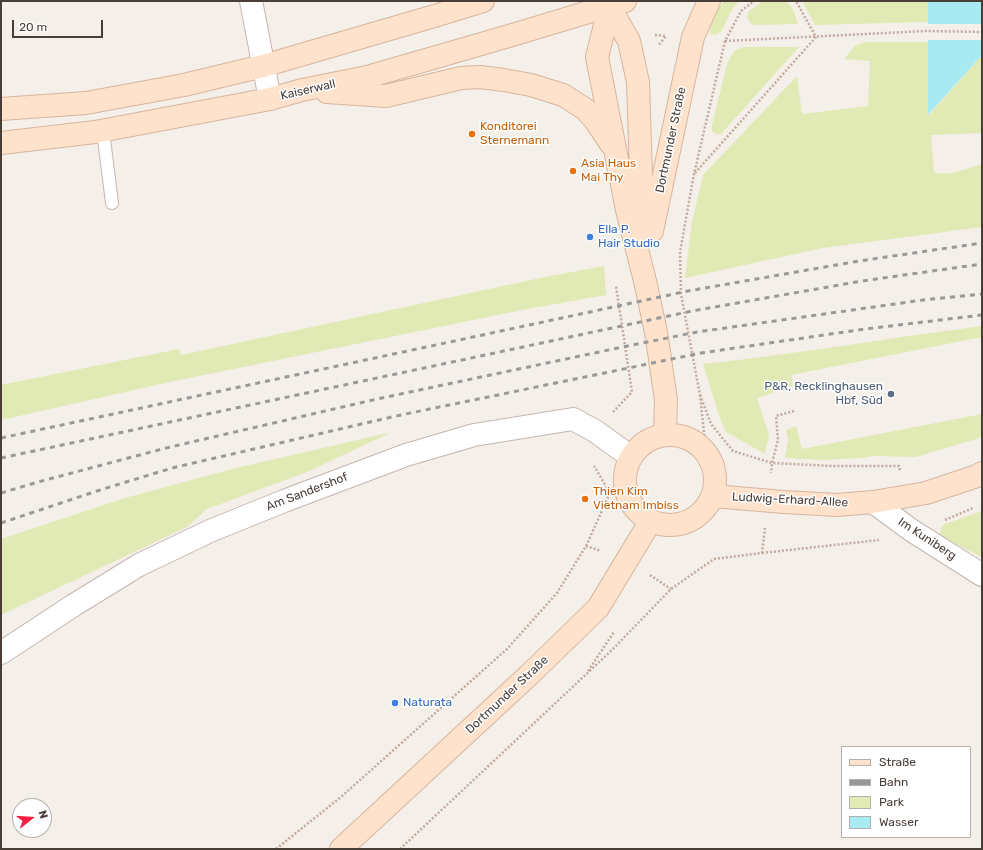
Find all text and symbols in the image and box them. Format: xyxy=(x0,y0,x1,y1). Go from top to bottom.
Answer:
scale bar xyxy=(14,12,105,38)
text: 20 m xyxy=(19,20,47,34)
street label: Kaiserwall xyxy=(279,77,337,103)
street label: Dortmunder Straße xyxy=(653,86,689,194)
place label: Konditorei Sternemann xyxy=(480,120,549,148)
marker: Konditorei Sternemann xyxy=(467,129,477,139)
place label: Asia Haus Mai Thy xyxy=(581,157,636,185)
marker: Asia Haus Mai Thy xyxy=(568,166,578,176)
place label: Ella P. Hair Studio xyxy=(598,223,660,251)
marker: Ella P. Hair Studio xyxy=(585,232,595,242)
place label: P&R, Recklinghausen Hbf, Süd xyxy=(764,380,883,408)
marker: P&R, Recklinghausen Hbf, Süd xyxy=(886,389,896,399)
street label: Am Sandershof xyxy=(264,470,350,514)
place label: Thien Kim Vietnam Imbiss xyxy=(593,485,679,513)
street label: Ludwig-Erhard-Allee xyxy=(731,490,849,510)
marker: Thien Kim Vietnam Imbiss xyxy=(580,494,590,504)
street label: Im Kuniberg xyxy=(895,515,959,563)
street label: Dortmunder Straße xyxy=(463,653,551,737)
place label: Naturata xyxy=(403,696,452,710)
marker: Naturata xyxy=(390,698,400,708)
legend xyxy=(841,746,971,838)
text: Straße xyxy=(879,755,916,769)
text: Bahn xyxy=(879,775,908,789)
text: Park xyxy=(879,795,904,809)
north arrow xyxy=(12,798,52,838)
text: N xyxy=(36,809,50,820)
text: Wasser xyxy=(879,815,919,829)

